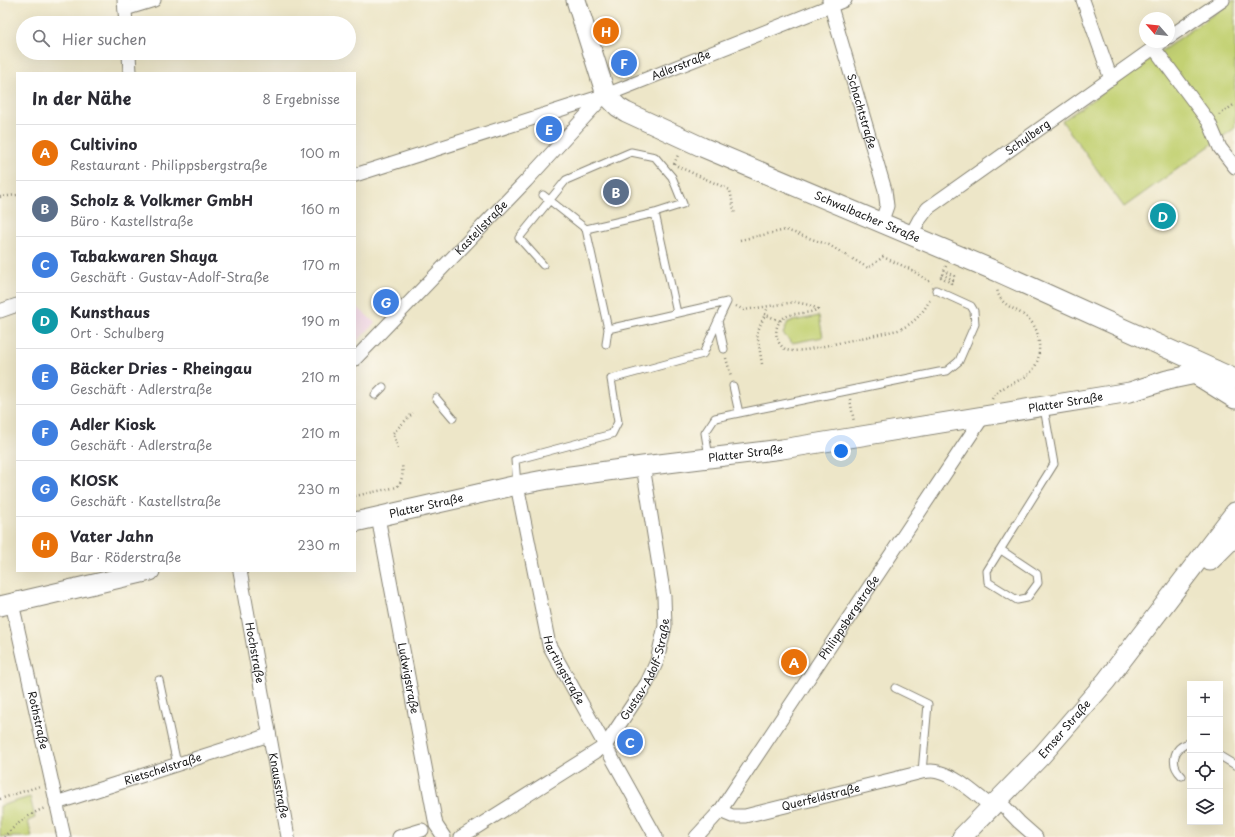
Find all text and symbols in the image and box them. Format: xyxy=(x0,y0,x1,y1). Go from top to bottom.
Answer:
north arrow xyxy=(1139,12,1175,48)
search box xyxy=(16,16,356,60)
pin: H xyxy=(593,16,619,46)
icon: search xyxy=(30,27,52,49)
text: Hier suchen xyxy=(62,27,147,50)
street label: Adlerstraße xyxy=(648,45,713,84)
pin: F xyxy=(611,48,637,78)
street label: Schachtstraße xyxy=(843,72,881,151)
text: In der Nähe xyxy=(32,85,131,111)
text: 8 Ergebnisse xyxy=(262,89,340,108)
pin: E xyxy=(536,114,562,144)
street label: Schulberg xyxy=(1001,115,1053,159)
text: Cultivino xyxy=(70,132,137,155)
text: A xyxy=(40,143,50,162)
text: 100 m xyxy=(300,143,340,162)
text: Restaurant · Philippsbergstraße xyxy=(70,155,267,174)
pin: B xyxy=(603,177,629,207)
street label: Schwalbacher Straße xyxy=(812,186,923,246)
text: Scholz & Volkmer GmbH xyxy=(70,188,253,211)
street label: Kastellstraße xyxy=(450,196,511,259)
text: B xyxy=(41,199,49,218)
text: 160 m xyxy=(301,199,340,218)
pin: D xyxy=(1150,201,1176,231)
text: Büro · Kastellstraße xyxy=(70,211,193,230)
text: Tabakwaren Shaya xyxy=(70,244,218,267)
text: C xyxy=(40,255,50,274)
text: 170 m xyxy=(302,255,340,274)
text: Geschäft · Gustav-Adolf-Straße xyxy=(70,267,269,286)
pin: G xyxy=(373,287,399,317)
text: Kunsthaus xyxy=(70,300,150,323)
text: D xyxy=(40,311,50,330)
text: 190 m xyxy=(301,311,340,330)
text: Ort · Schulberg xyxy=(70,323,164,342)
text: Bäcker Dries - Rheingau xyxy=(70,356,252,379)
text: E xyxy=(41,367,49,386)
text: 210 m xyxy=(301,367,340,386)
text: Geschäft · Adlerstraße xyxy=(70,379,212,398)
street label: Platter Straße xyxy=(1027,388,1104,417)
text: Adler Kiosk xyxy=(70,412,156,435)
text: F xyxy=(41,423,49,442)
text: 210 m xyxy=(301,423,340,442)
text: Geschäft · Adlerstraße xyxy=(70,435,212,454)
street label: Platter Straße xyxy=(707,440,784,466)
your location xyxy=(831,441,851,461)
text: KIOSK xyxy=(70,468,118,491)
text: G xyxy=(40,479,50,498)
text: 230 m xyxy=(298,479,340,498)
street label: Platter Straße xyxy=(387,489,465,522)
text: Geschäft · Kastellstraße xyxy=(70,491,221,510)
text: Vater Jahn xyxy=(70,524,154,547)
text: H xyxy=(40,535,50,554)
text: 230 m xyxy=(298,535,340,554)
text: Bar · Röderstraße xyxy=(70,547,181,566)
street label: Philippsbergstraße xyxy=(814,571,883,663)
street label: Gustav-Adolf-Straße xyxy=(615,618,673,724)
street label: Hochstraße xyxy=(241,621,269,685)
street label: Hartingstraße xyxy=(539,634,590,708)
street label: Ludwigstraße xyxy=(394,641,424,715)
pin: A xyxy=(781,647,807,677)
map controls xyxy=(1187,681,1223,825)
button: + xyxy=(1187,681,1223,717)
street label: Rothstraße xyxy=(24,689,53,751)
street label: Emser Straße xyxy=(1034,695,1095,762)
button: − xyxy=(1187,717,1223,753)
pin: C xyxy=(617,727,643,757)
street label: Rietschelstraße xyxy=(122,748,204,789)
street label: Knausstraße xyxy=(265,751,294,820)
button: locate xyxy=(1187,753,1223,789)
street label: Querfeldstraße xyxy=(780,779,862,815)
button: layers xyxy=(1187,789,1223,825)

